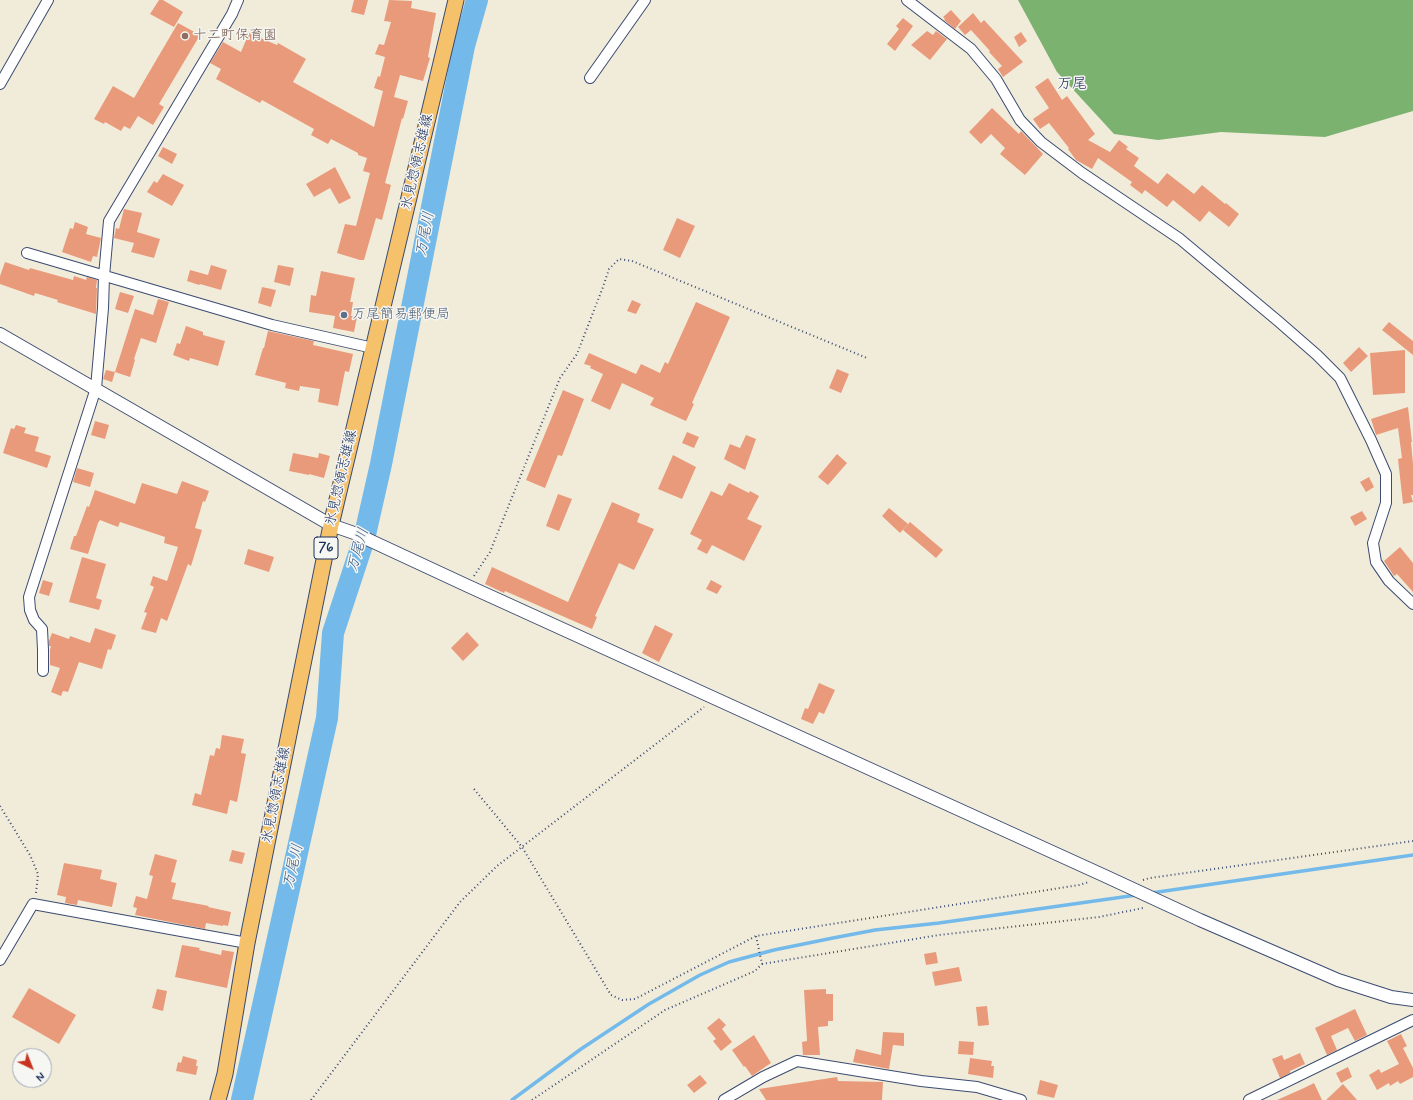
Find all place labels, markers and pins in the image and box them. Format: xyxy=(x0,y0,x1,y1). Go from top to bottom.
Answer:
place label: 十二町保育園 xyxy=(193,28,277,44)
marker: 十二町保育園 xyxy=(180,31,190,41)
place label: 万尾簡易郵便局 xyxy=(352,307,450,323)
marker: 万尾簡易郵便局 xyxy=(339,310,349,320)

